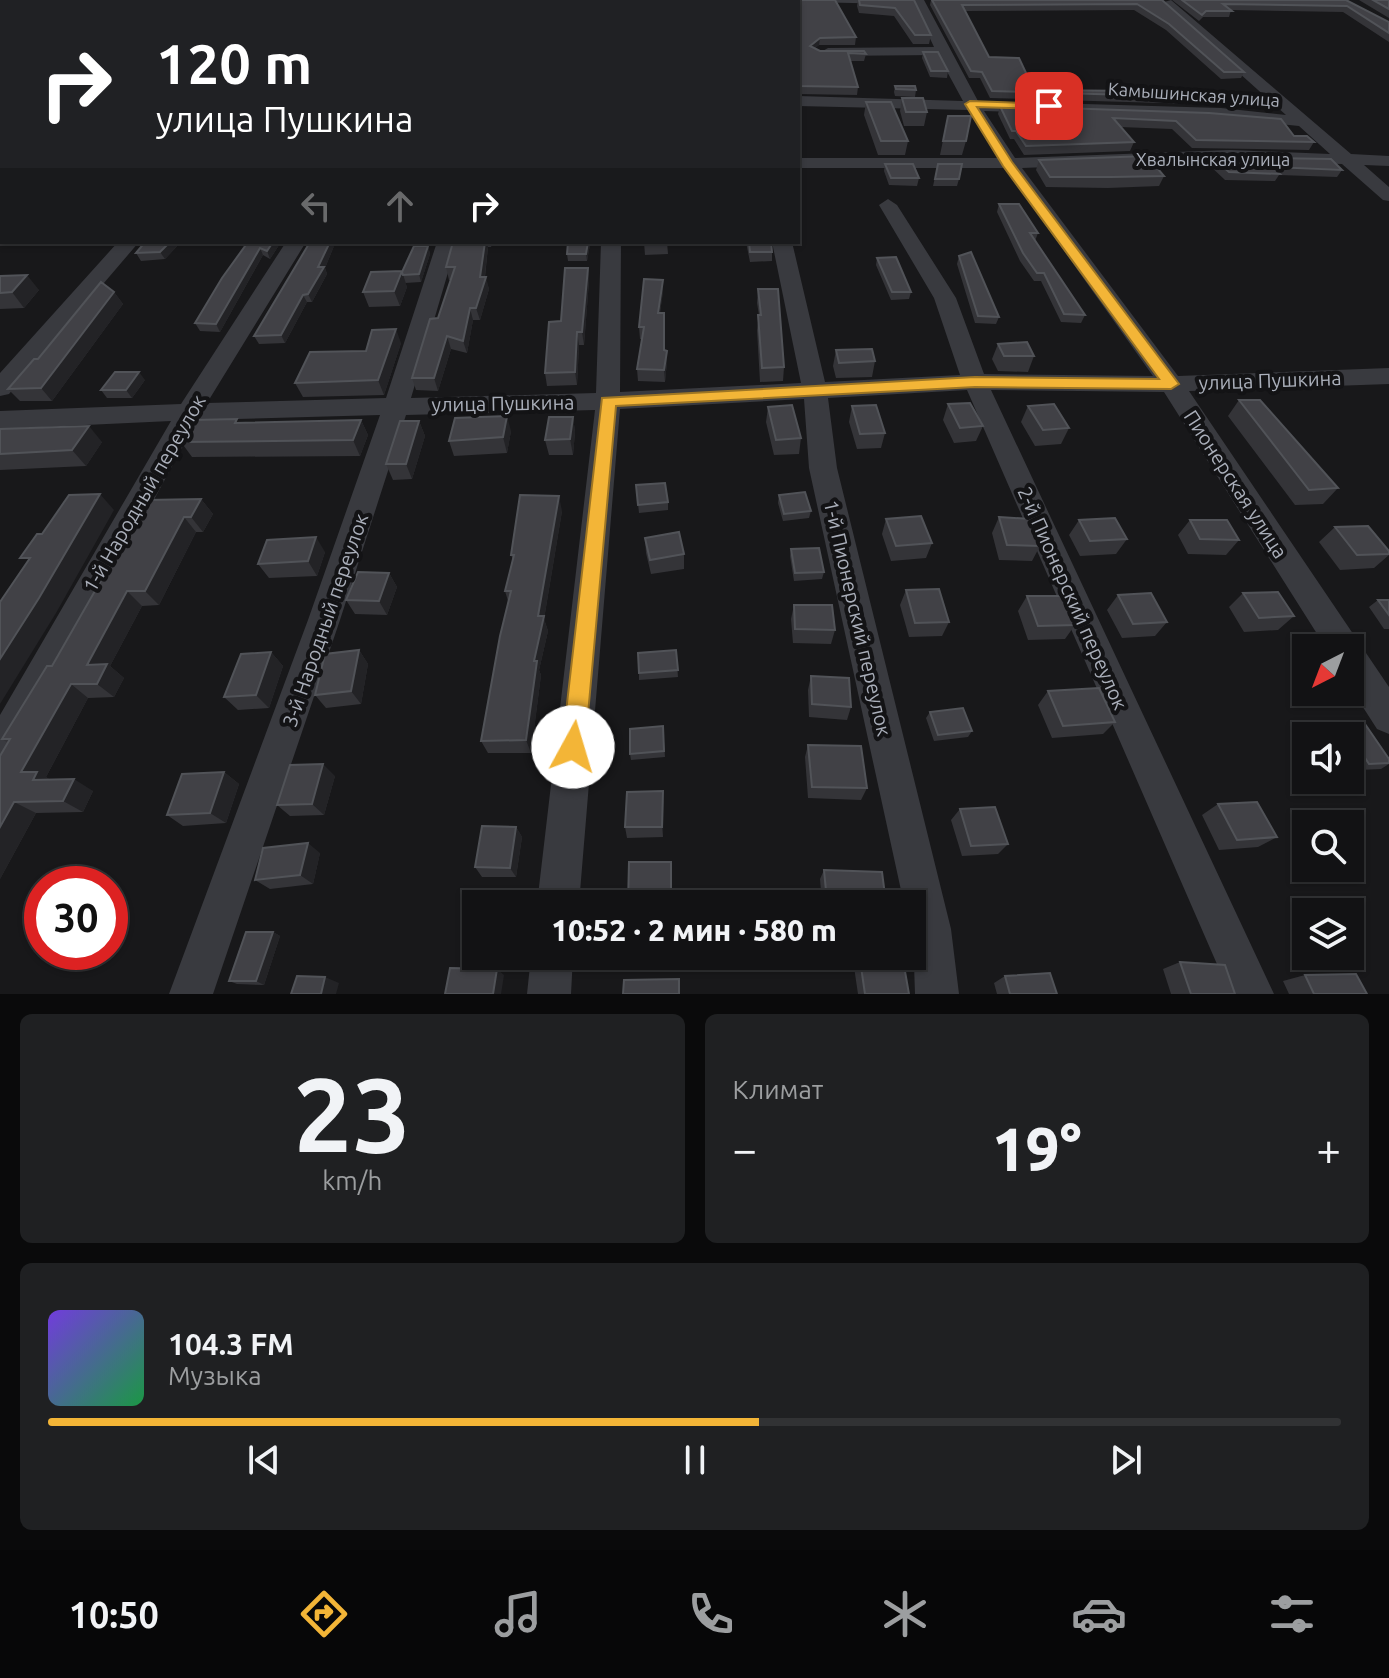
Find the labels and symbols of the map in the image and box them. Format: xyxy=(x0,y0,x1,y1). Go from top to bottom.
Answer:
pin xyxy=(1015,72,1083,140)
street label: Камышинская улица xyxy=(1107,78,1281,110)
street label: Хвалынская улица xyxy=(1136,149,1290,169)
street label: улица Пушкина xyxy=(1198,366,1342,394)
street label: 1-й Народный переулок xyxy=(78,390,210,596)
street label: улица Пушкина xyxy=(431,390,575,416)
street label: Пионерская улица xyxy=(1180,406,1292,562)
street label: 2-й Пионерский переулок xyxy=(1013,483,1133,713)
street label: 1-й Пионерский переулок xyxy=(820,498,896,738)
street label: 3-й Народный переулок xyxy=(278,510,372,730)
north arrow xyxy=(1292,634,1364,706)
position arrow xyxy=(531,705,615,789)
speed limit sign: 30 xyxy=(24,866,128,970)

